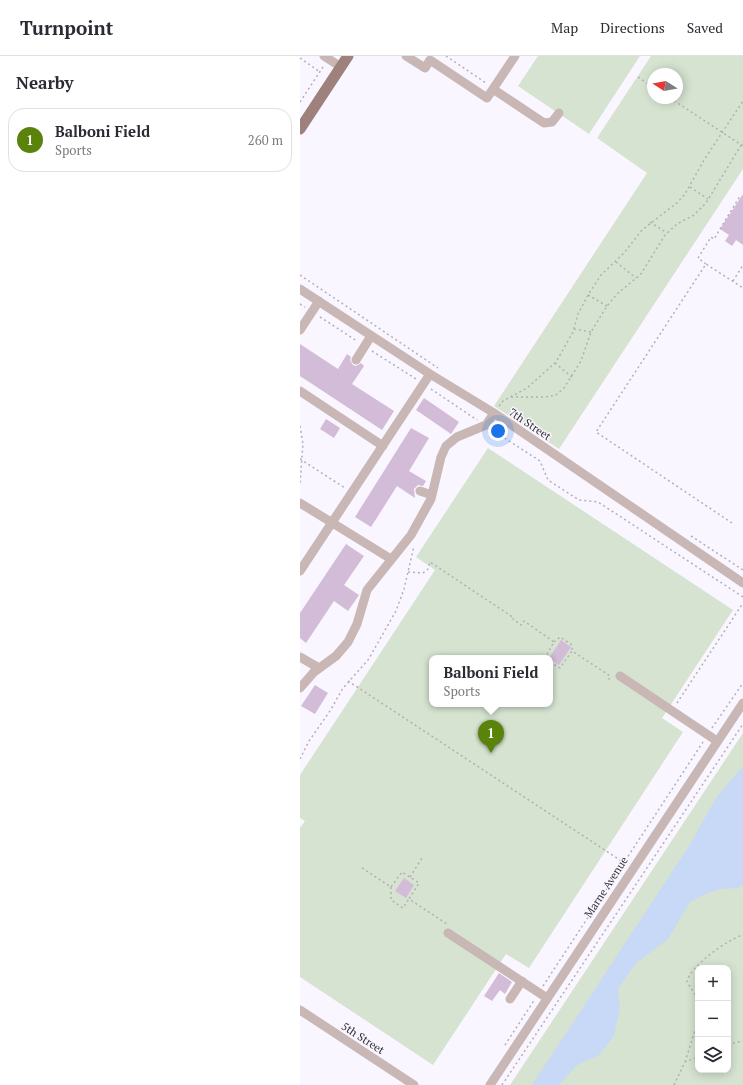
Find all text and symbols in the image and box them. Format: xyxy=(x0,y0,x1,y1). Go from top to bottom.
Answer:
text: Turnpoint xyxy=(20,15,113,40)
text: Map xyxy=(551,18,578,37)
text: Directions xyxy=(600,18,665,37)
text: Saved xyxy=(687,18,723,37)
north arrow xyxy=(647,68,683,104)
text: Nearby xyxy=(16,71,74,94)
text: Balboni Field xyxy=(55,121,150,141)
text: 1 xyxy=(26,131,34,149)
text: 260 m xyxy=(248,131,283,149)
text: Sports xyxy=(55,141,92,159)
street label: 7th Street xyxy=(506,405,554,443)
your location xyxy=(488,421,508,441)
popup xyxy=(429,655,553,707)
text: Balboni Field xyxy=(443,662,539,682)
text: Sports xyxy=(443,682,480,700)
pin: 1 xyxy=(478,720,504,753)
street label: Marne Avenue xyxy=(581,854,631,920)
map controls xyxy=(695,965,731,1073)
button: + xyxy=(695,965,731,1001)
button: − xyxy=(695,1001,731,1037)
street label: 5th Street xyxy=(339,1019,387,1057)
button: layers xyxy=(695,1037,731,1073)

